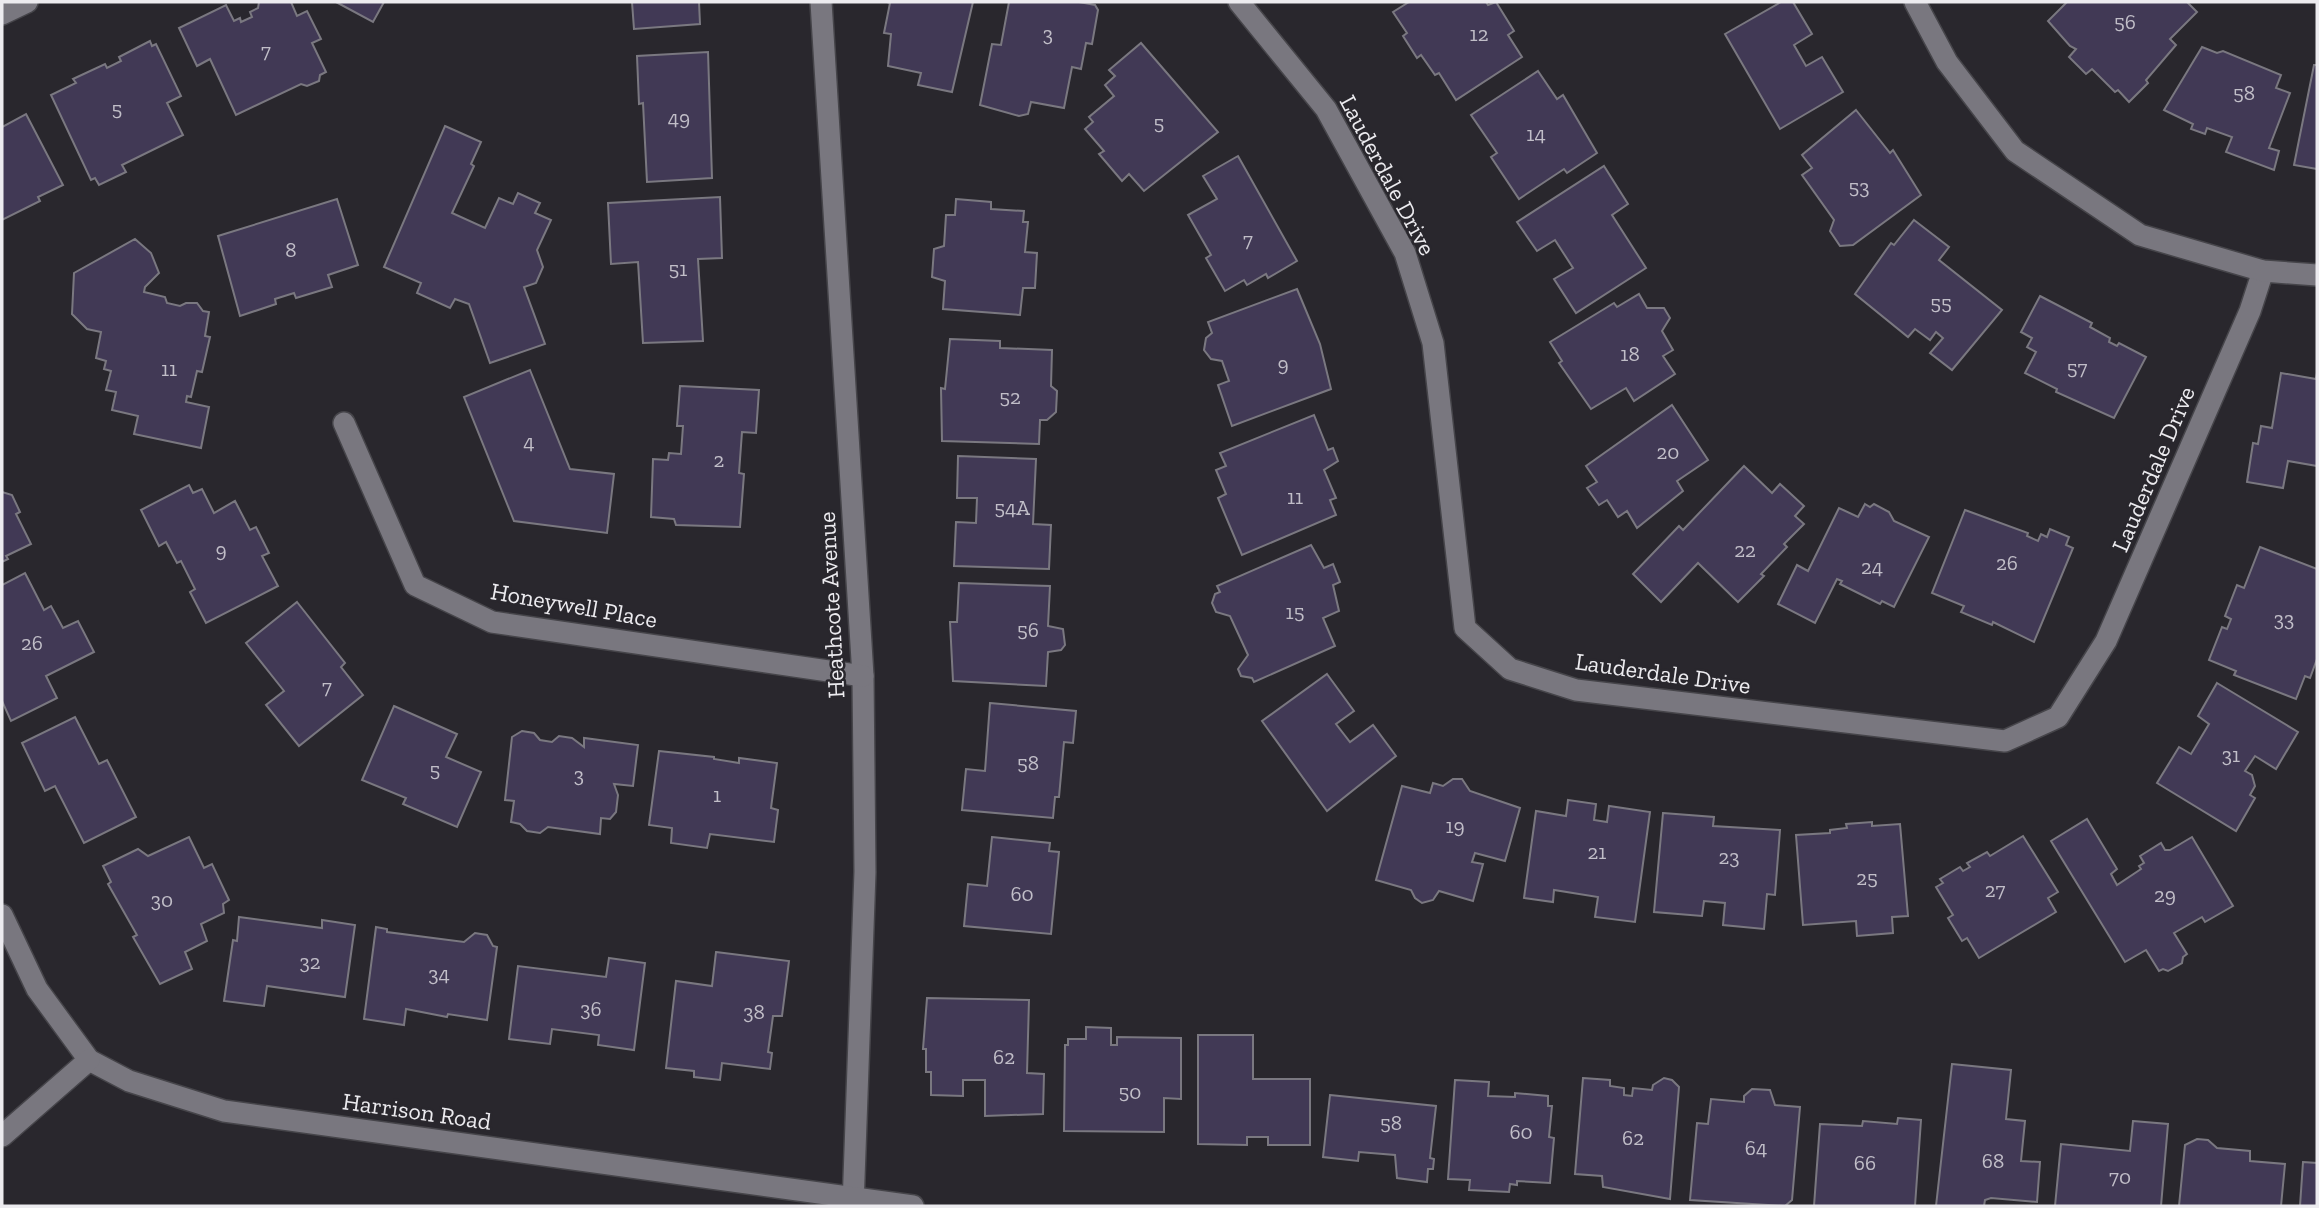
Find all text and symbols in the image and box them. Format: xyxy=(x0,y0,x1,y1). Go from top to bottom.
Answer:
house number: 56 xyxy=(2114,9,2136,34)
house number: 3 xyxy=(1043,21,1053,46)
house number: 12 xyxy=(1470,21,1488,46)
house number: 7 xyxy=(261,38,271,63)
house number: 58 xyxy=(2233,80,2255,105)
street label: Lauderdale Drive xyxy=(1334,90,1442,260)
house number: 5 xyxy=(112,96,122,121)
house number: 49 xyxy=(668,105,690,130)
house number: 5 xyxy=(1154,110,1164,135)
house number: 14 xyxy=(1526,121,1546,146)
house number: 53 xyxy=(1848,174,1870,199)
house number: 7 xyxy=(1243,227,1253,252)
house number: 8 xyxy=(285,237,297,262)
house number: 51 xyxy=(669,256,687,281)
house number: 55 xyxy=(1930,290,1952,315)
house number: 18 xyxy=(1620,341,1640,366)
house number: 9 xyxy=(1277,351,1289,376)
house number: 57 xyxy=(2067,355,2087,380)
house number: 11 xyxy=(161,356,177,381)
street label: Lauderdale Drive xyxy=(2105,382,2201,556)
house number: 52 xyxy=(999,384,1021,409)
house number: 4 xyxy=(523,429,535,454)
house number: 20 xyxy=(1657,439,1679,464)
house number: 2 xyxy=(714,447,724,472)
house number: 11 xyxy=(1287,484,1303,509)
house number: 54A xyxy=(994,495,1030,520)
street label: Heathcote Avenue xyxy=(812,511,850,699)
house number: 9 xyxy=(215,537,227,562)
house number: 22 xyxy=(1734,537,1756,562)
house number: 26 xyxy=(1996,550,2018,575)
house number: 24 xyxy=(1861,554,1883,579)
street label: Honeywell Place xyxy=(489,576,659,634)
house number: 15 xyxy=(1286,599,1304,624)
house number: 33 xyxy=(2274,606,2294,631)
house number: 56 xyxy=(1017,617,1039,642)
house number: 26 xyxy=(21,630,43,655)
street label: Lauderdale Drive xyxy=(1573,646,1753,700)
house number: 7 xyxy=(322,674,332,699)
house number: 31 xyxy=(2222,742,2240,767)
house number: 58 xyxy=(1017,750,1039,775)
house number: 5 xyxy=(430,757,440,782)
house number: 3 xyxy=(574,762,584,787)
house number: 1 xyxy=(713,782,721,807)
house number: 19 xyxy=(1445,813,1465,838)
house number: 21 xyxy=(1588,839,1606,864)
house number: 23 xyxy=(1718,844,1740,869)
house number: 25 xyxy=(1856,865,1878,890)
house number: 27 xyxy=(1985,877,2005,902)
house number: 60 xyxy=(1010,881,1034,906)
house number: 29 xyxy=(2154,882,2176,907)
house number: 30 xyxy=(151,887,173,912)
house number: 32 xyxy=(299,949,321,974)
house number: 34 xyxy=(428,961,450,986)
house number: 36 xyxy=(580,996,602,1021)
house number: 38 xyxy=(743,999,765,1024)
house number: 62 xyxy=(993,1044,1015,1069)
house number: 50 xyxy=(1119,1079,1141,1104)
street label: Harrison Road xyxy=(341,1086,493,1136)
house number: 58 xyxy=(1380,1110,1402,1135)
house number: 60 xyxy=(1509,1119,1533,1144)
house number: 62 xyxy=(1622,1125,1644,1150)
house number: 64 xyxy=(1745,1135,1767,1160)
house number: 68 xyxy=(1982,1148,2004,1173)
house number: 66 xyxy=(1854,1150,1876,1175)
house number: 70 xyxy=(2109,1164,2131,1189)

